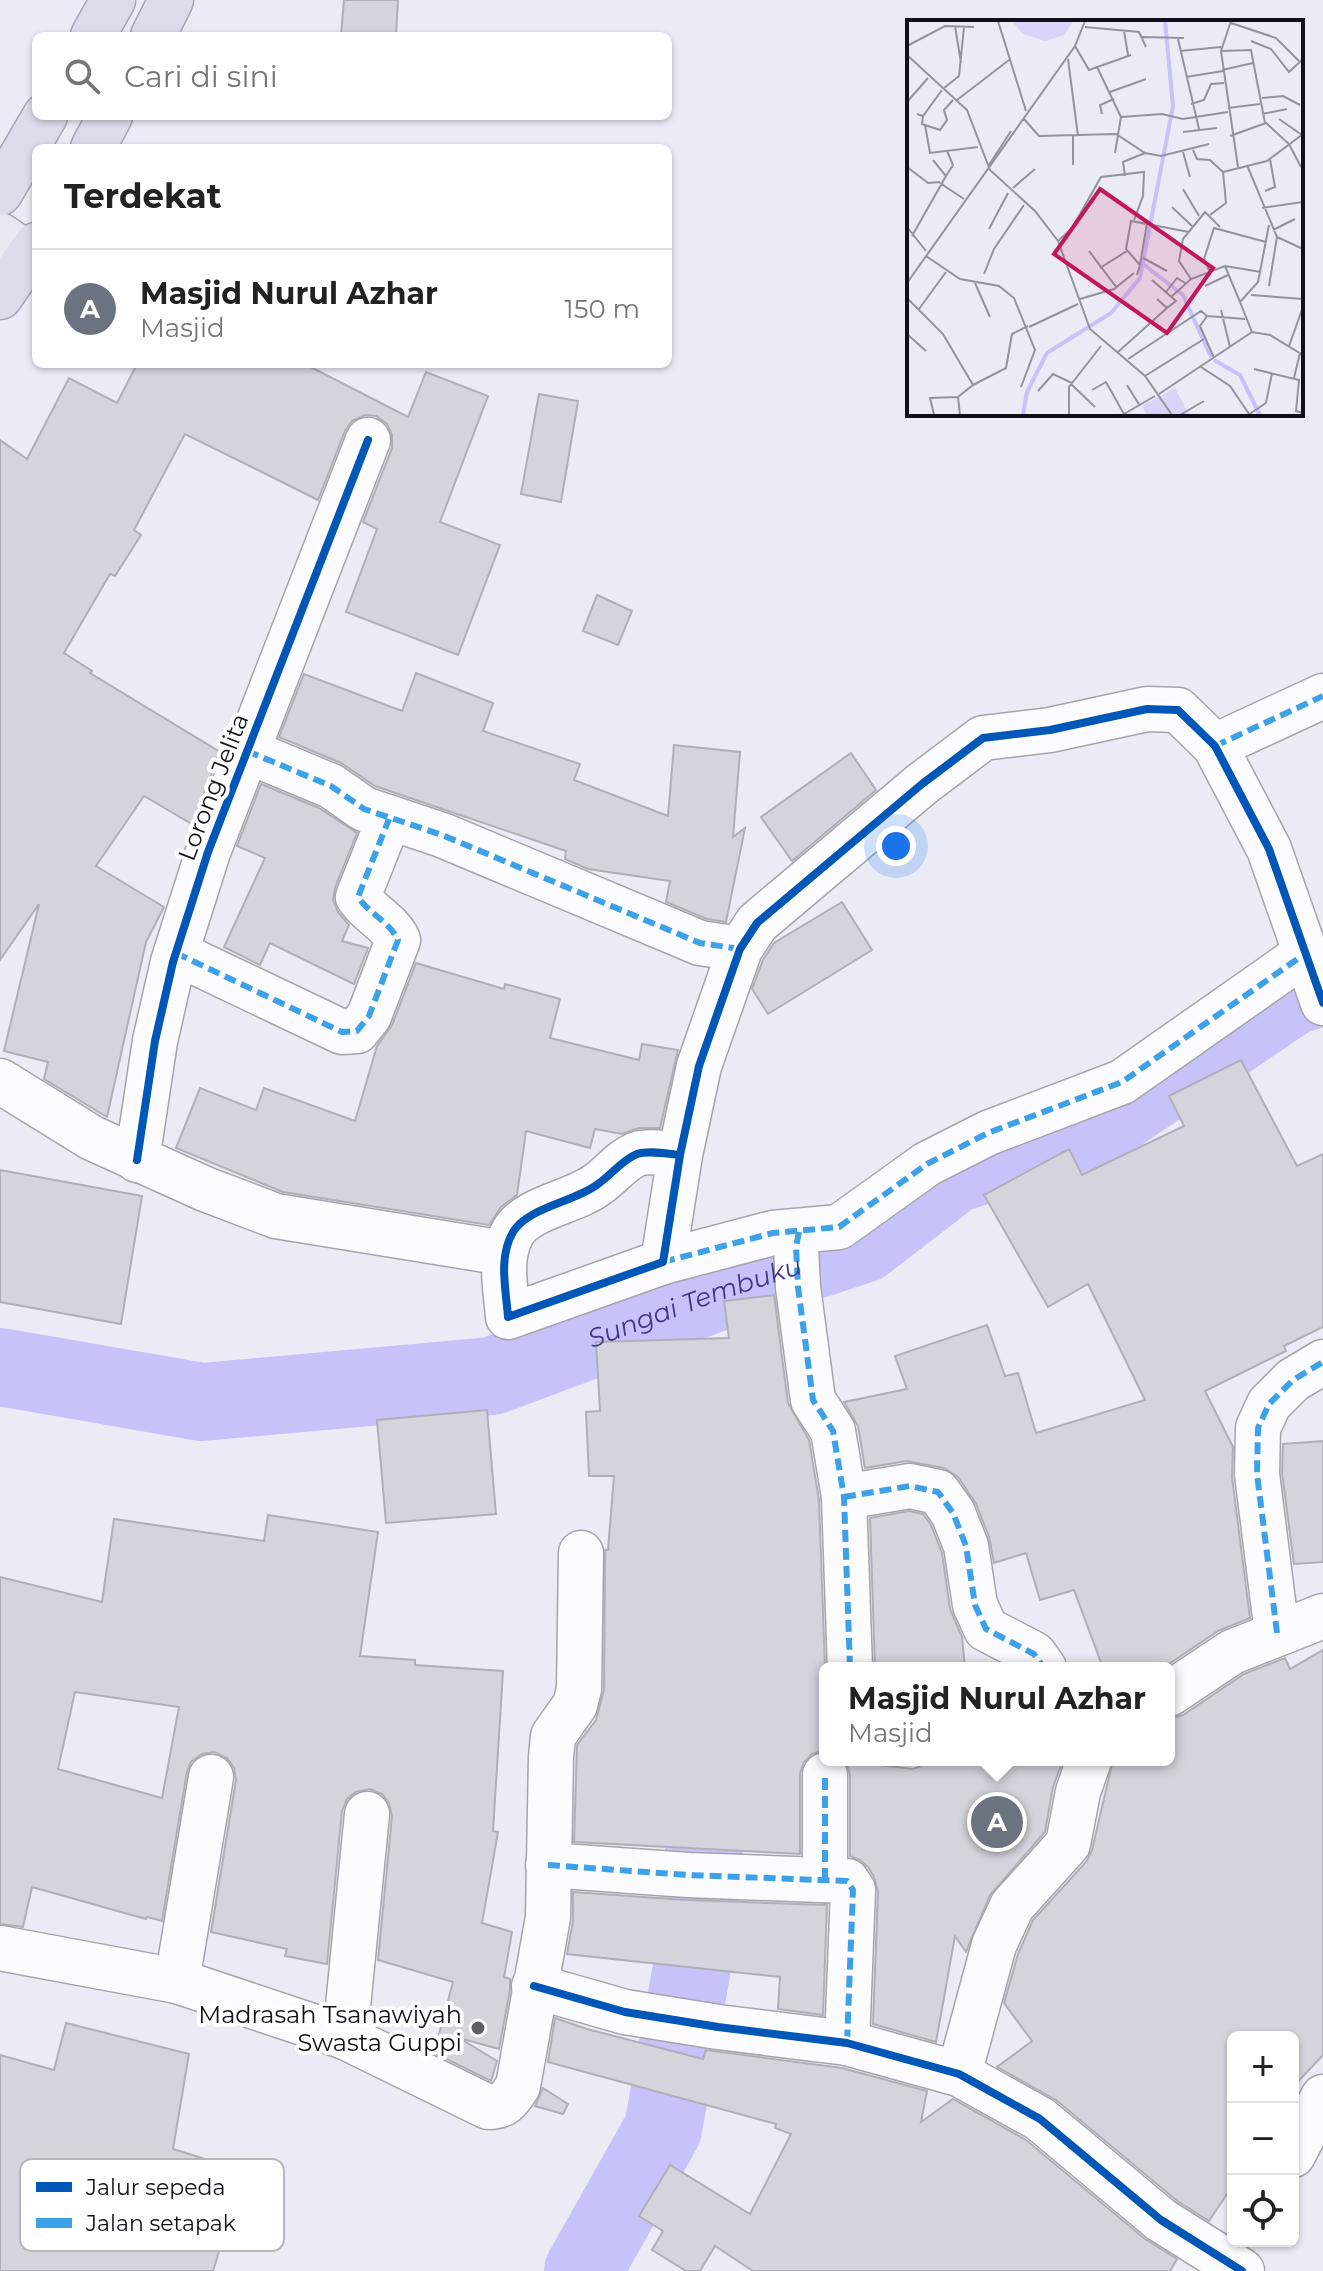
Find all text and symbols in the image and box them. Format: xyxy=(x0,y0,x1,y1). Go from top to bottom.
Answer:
inset map xyxy=(907,20,1303,416)
search box xyxy=(32,32,672,120)
icon: search xyxy=(60,54,104,98)
text: Cari di sini xyxy=(124,58,278,95)
text: Terdekat xyxy=(64,175,222,217)
text: Masjid Nurul Azhar xyxy=(140,275,438,312)
text: A xyxy=(80,293,100,325)
text: 150 m xyxy=(564,293,640,325)
text: Masjid xyxy=(140,312,225,344)
street label: Lorong Jelita xyxy=(172,709,254,865)
your location xyxy=(876,826,916,866)
water label: Sungai Tembuku xyxy=(583,1249,806,1355)
popup xyxy=(819,1662,1175,1766)
text: Masjid Nurul Azhar xyxy=(848,1680,1146,1717)
text: Masjid xyxy=(848,1717,933,1749)
pin: A xyxy=(971,1792,1023,1852)
place label: Madrasah Tsanawiyah Swasta Guppi xyxy=(198,2000,462,2057)
marker: Madrasah Tsanawiyah Swasta Guppi xyxy=(469,2019,487,2037)
map controls xyxy=(1227,2031,1299,2247)
button: + xyxy=(1227,2031,1299,2103)
button: − xyxy=(1227,2103,1299,2175)
legend xyxy=(20,2159,284,2251)
text: Jalur sepeda xyxy=(85,2174,225,2201)
button: locate xyxy=(1227,2175,1299,2247)
text: Jalan setapak xyxy=(85,2210,237,2237)

